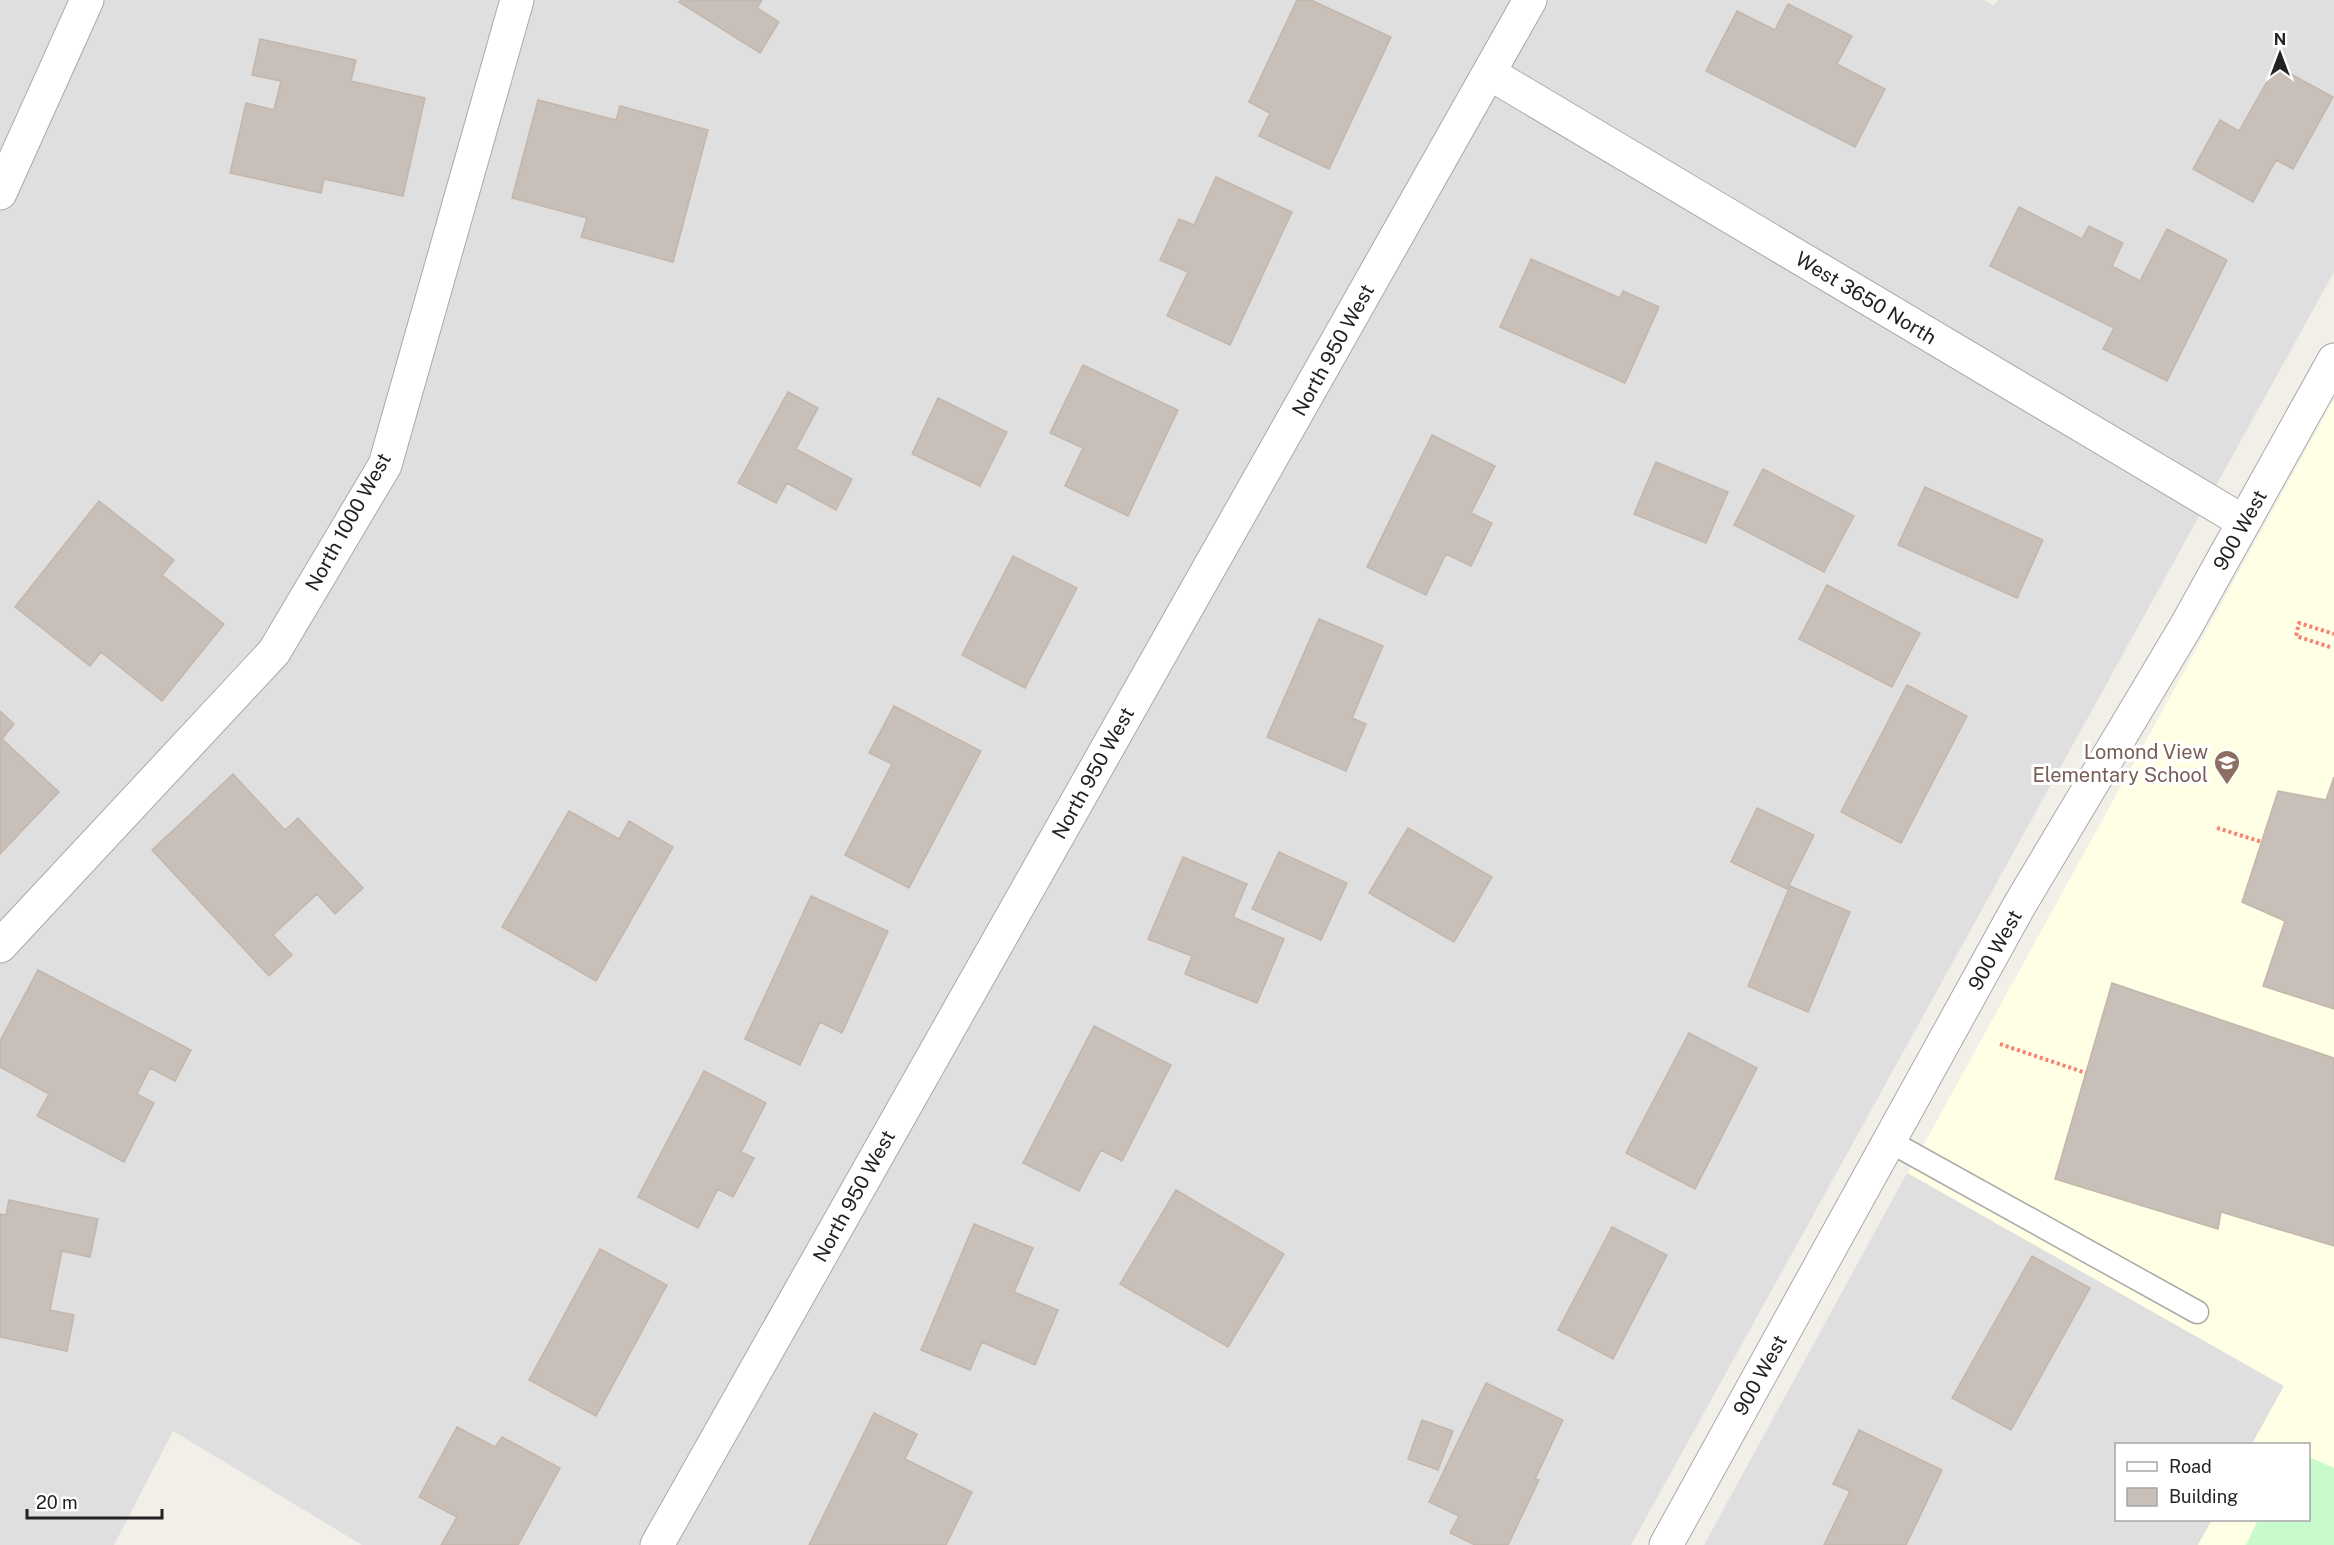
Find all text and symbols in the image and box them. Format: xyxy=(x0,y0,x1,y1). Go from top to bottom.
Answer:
north arrow xyxy=(2250,24,2310,84)
text: N xyxy=(2274,30,2286,49)
street label: West 3650 North xyxy=(1791,247,1941,349)
street label: North 950 West xyxy=(1287,280,1379,420)
street label: North 1000 West xyxy=(300,449,396,595)
street label: 900 West xyxy=(2208,486,2272,574)
street label: North 950 West xyxy=(1047,703,1139,843)
place label: Lomond View Elementary School xyxy=(2033,740,2208,787)
school or university icon: Lomond View Elementary School xyxy=(2212,748,2242,786)
street label: 900 West xyxy=(1963,906,2027,994)
street label: North 950 West xyxy=(808,1126,900,1266)
street label: 900 West xyxy=(1728,1331,1792,1419)
legend xyxy=(2115,1443,2310,1521)
text: Road xyxy=(2169,1456,2212,1477)
scale bar xyxy=(27,1482,162,1520)
text: Building xyxy=(2169,1486,2238,1507)
text: 20 m xyxy=(36,1492,78,1513)

